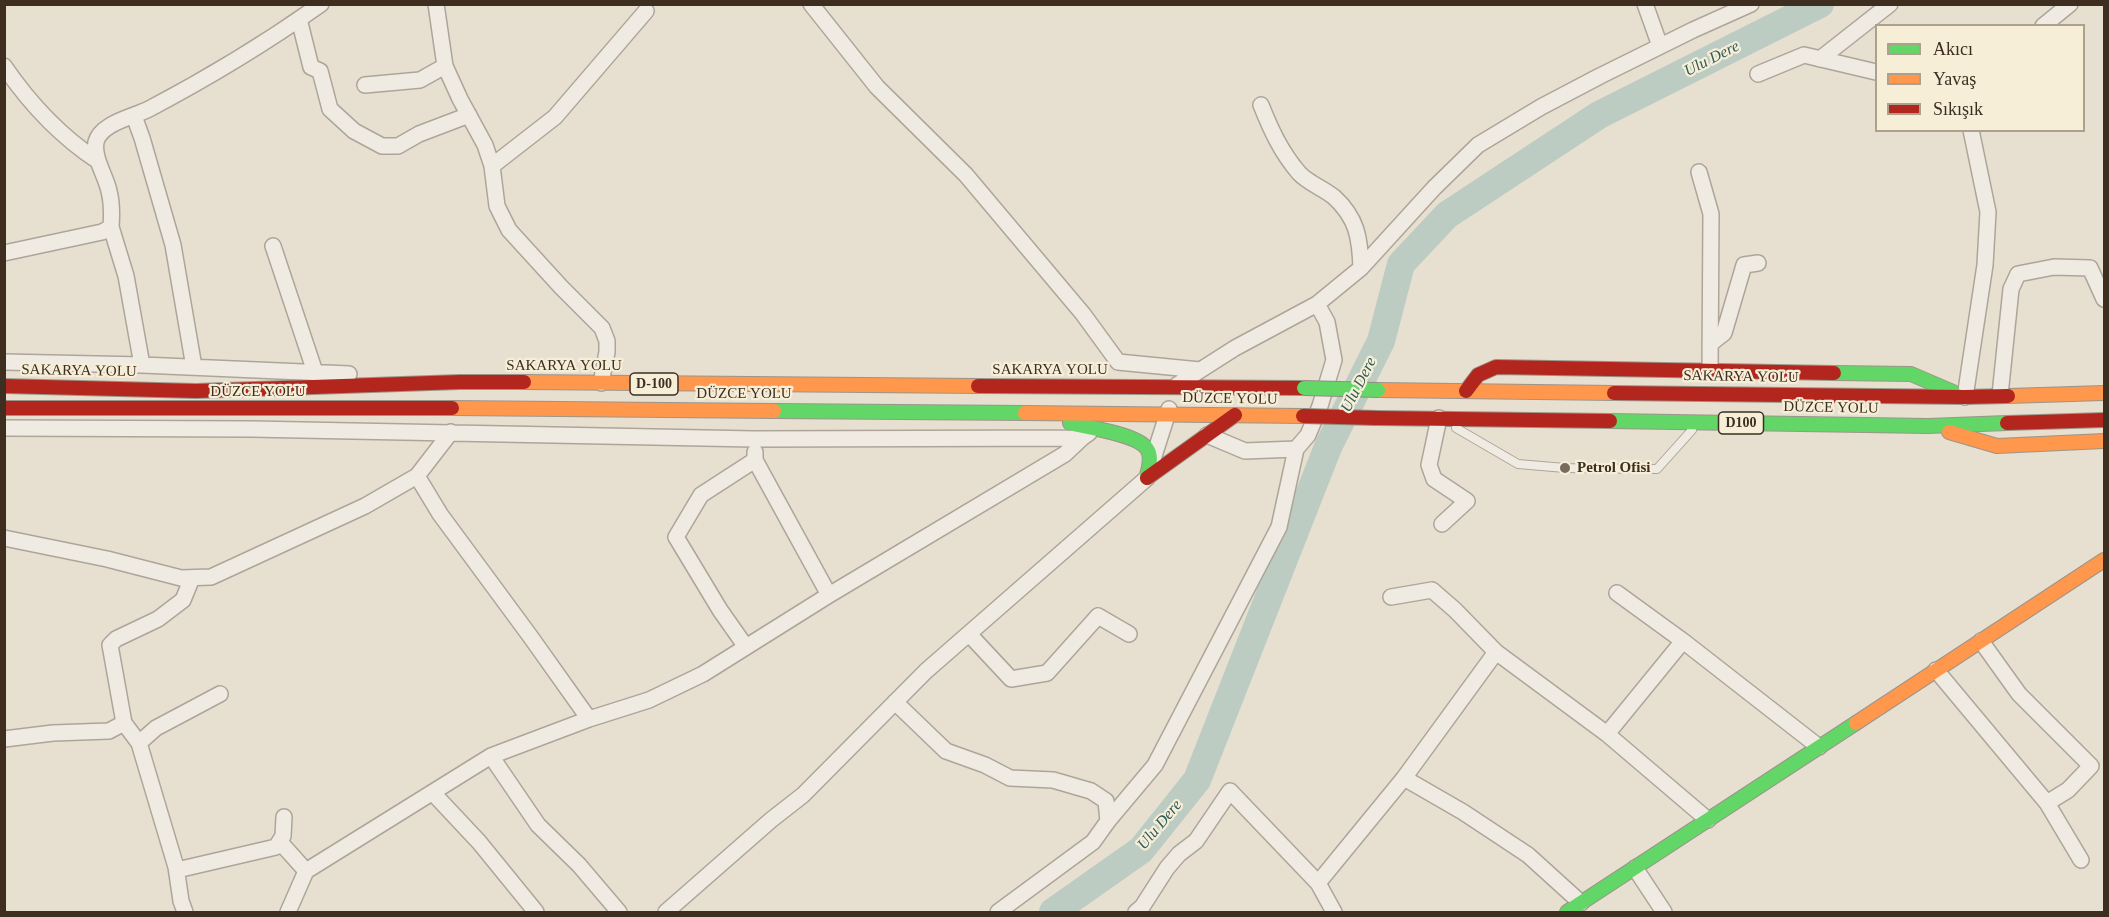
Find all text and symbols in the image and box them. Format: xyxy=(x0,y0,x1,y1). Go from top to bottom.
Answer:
legend xyxy=(1875,24,2085,132)
water label: Ulu Dere xyxy=(1681,37,1743,81)
text: Akıcı xyxy=(1933,39,1973,59)
text: Yavaş xyxy=(1933,69,1976,89)
text: Sıkışık xyxy=(1933,99,1983,119)
water label: Ulu Dere xyxy=(1337,354,1381,416)
street label: SAKARYA YOLU xyxy=(506,357,622,375)
street label: SAKARYA YOLU xyxy=(21,361,137,381)
street label: SAKARYA YOLU xyxy=(992,361,1108,379)
street label: SAKARYA YOLU xyxy=(1683,367,1799,387)
road number: D-100 xyxy=(630,373,678,395)
street label: DÜZCE YOLU xyxy=(210,383,306,401)
street label: DÜZCE YOLU xyxy=(696,385,792,403)
street label: DÜZCE YOLU xyxy=(1182,389,1278,409)
street label: DÜZCE YOLU xyxy=(1783,398,1879,418)
road number: D100 xyxy=(1718,412,1764,434)
place label: Petrol Ofisi xyxy=(1577,459,1650,477)
marker: Petrol Ofisi xyxy=(1558,461,1572,475)
water label: Ulu Dere xyxy=(1134,796,1186,854)

